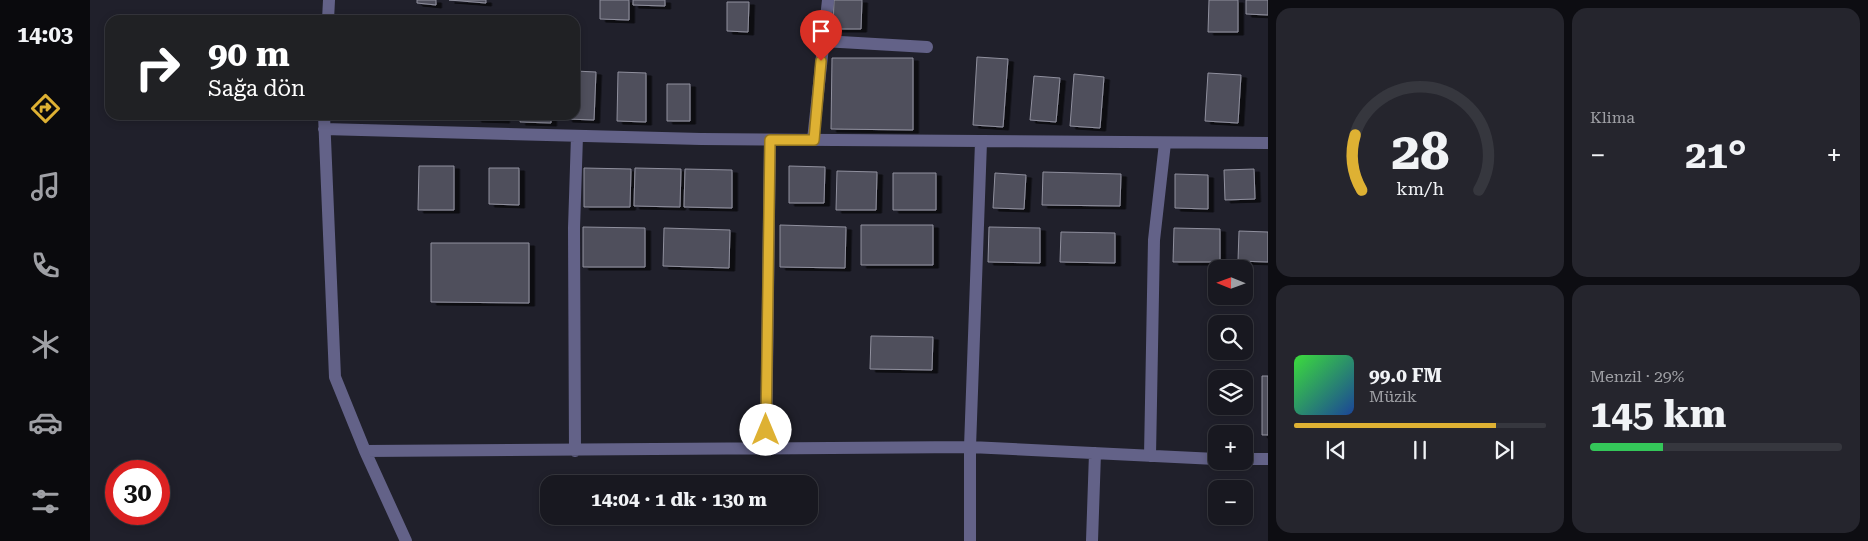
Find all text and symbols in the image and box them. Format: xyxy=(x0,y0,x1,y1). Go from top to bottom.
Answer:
pin xyxy=(800,10,842,61)
icon: arrive xyxy=(807,17,835,45)
text: 14:03 xyxy=(17,22,73,47)
text: 90 m xyxy=(208,34,290,75)
icon: right xyxy=(125,35,190,100)
text: Sağa dön xyxy=(208,76,305,101)
icon: directions xyxy=(28,91,63,126)
text: Klima xyxy=(1590,108,1635,127)
text: 28 xyxy=(1391,121,1449,182)
text: 21° xyxy=(1685,133,1747,177)
text: − xyxy=(1590,139,1606,172)
text: + xyxy=(1826,139,1842,172)
icon: music xyxy=(28,169,63,204)
text: km/h xyxy=(1396,178,1444,199)
icon: phone xyxy=(28,248,63,283)
north arrow xyxy=(1208,260,1252,305)
map controls xyxy=(1208,260,1253,525)
button: search xyxy=(1208,315,1253,360)
icon: climate xyxy=(28,327,63,362)
text: 99.0 FM xyxy=(1369,364,1442,387)
text: Menzil · 29% xyxy=(1590,367,1684,386)
button: layers xyxy=(1208,370,1253,415)
text: Müzik xyxy=(1369,387,1417,406)
text: 145 km xyxy=(1590,392,1726,436)
position arrow xyxy=(739,403,791,455)
icon: car xyxy=(28,405,63,440)
button: + xyxy=(1208,425,1253,470)
icon: previous xyxy=(1322,436,1350,464)
icon: pause xyxy=(1406,436,1434,464)
icon: next xyxy=(1490,436,1518,464)
speed limit sign: 30 xyxy=(105,460,170,525)
button: − xyxy=(1208,480,1253,525)
icon: filters xyxy=(28,484,63,519)
text: 14:04 · 1 dk · 130 m xyxy=(591,488,767,511)

